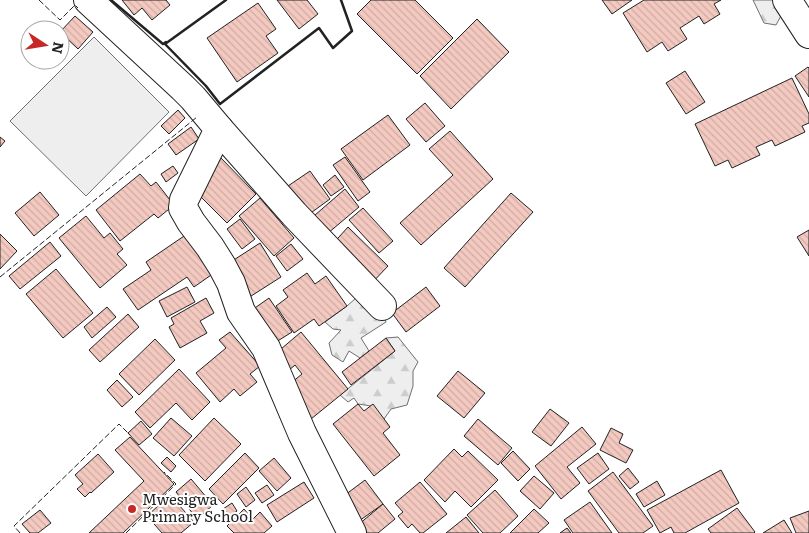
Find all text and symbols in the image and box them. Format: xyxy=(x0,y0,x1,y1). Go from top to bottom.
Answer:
north arrow xyxy=(20,20,70,70)
text: N xyxy=(48,40,70,56)
place label: Mwesigwa Primary School xyxy=(142,487,253,527)
marker: Mwesigwa Primary School xyxy=(126,503,138,515)

